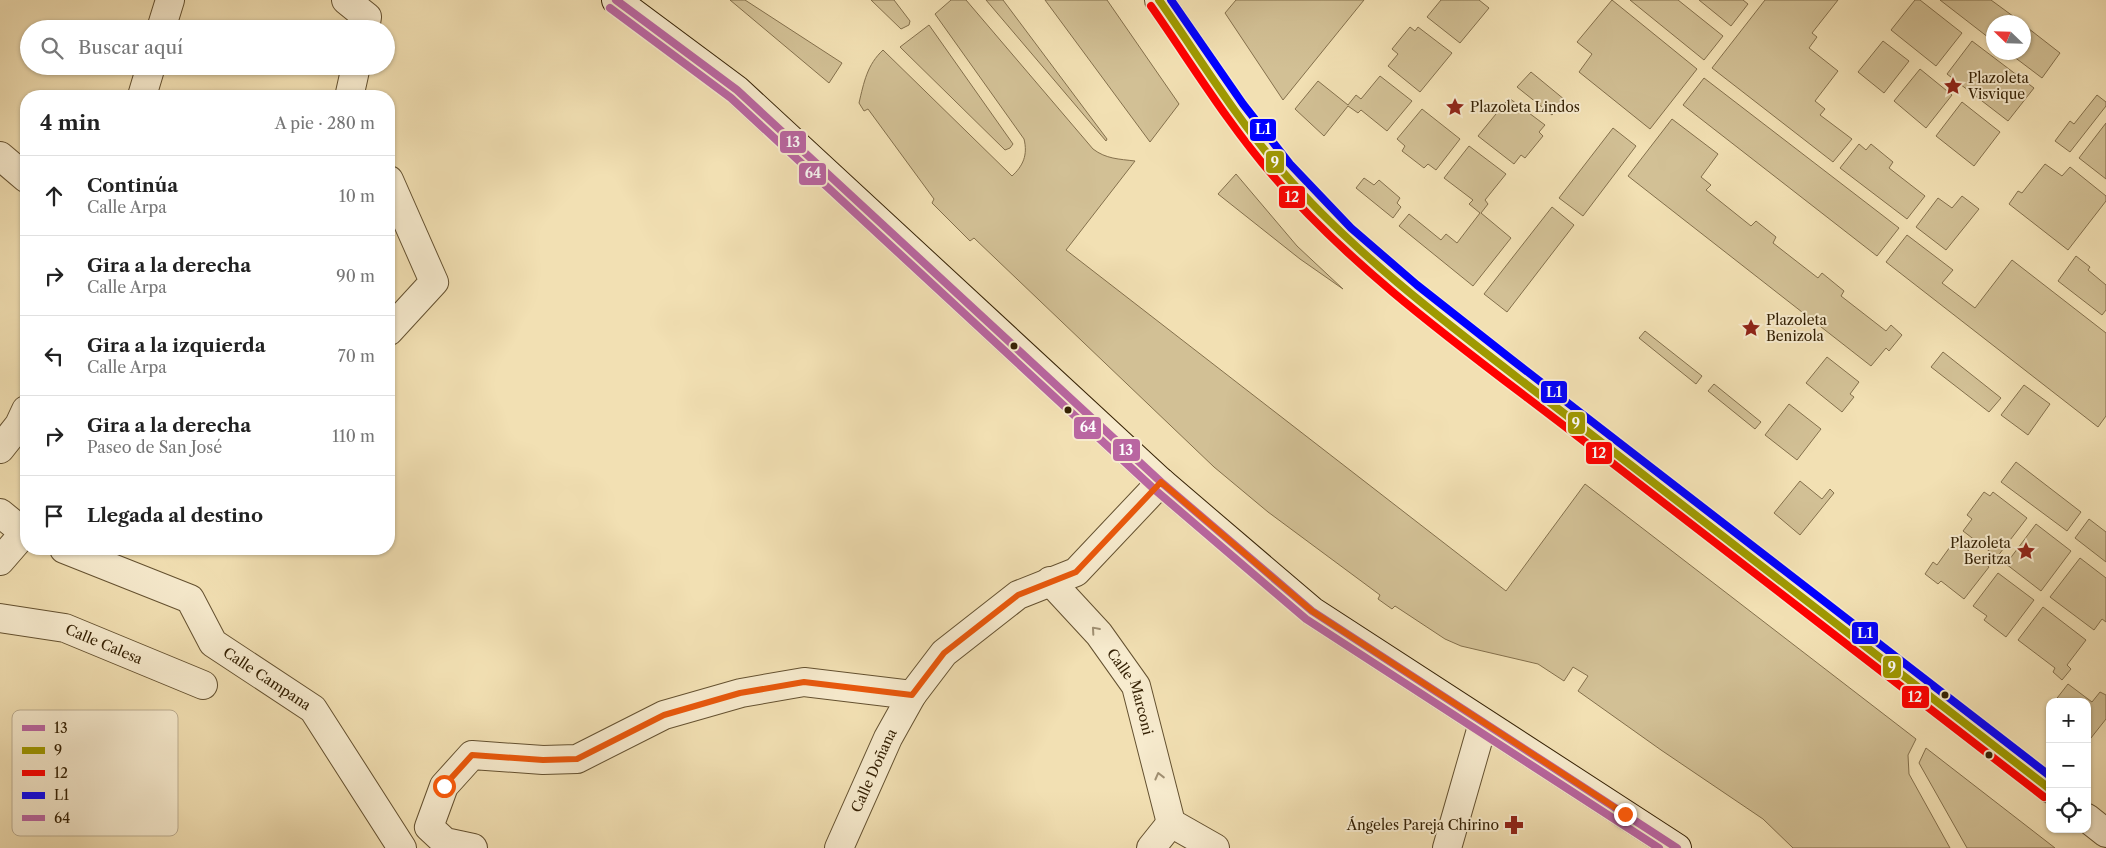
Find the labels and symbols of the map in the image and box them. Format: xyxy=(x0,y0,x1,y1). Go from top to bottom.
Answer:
north arrow xyxy=(1986,15,2031,60)
place label: Plazoleta Visvique xyxy=(1967,69,2030,103)
place icon: Plazoleta Visvique xyxy=(1942,75,1964,97)
place icon: Plazoleta Lindos xyxy=(1444,96,1466,118)
place label: Plazoleta Lindos xyxy=(1470,98,1580,116)
line badge: L1 xyxy=(1249,118,1277,142)
text: L1 xyxy=(1255,120,1272,138)
line badge: 13 xyxy=(779,130,807,154)
text: 13 xyxy=(786,133,800,151)
line badge: 9 xyxy=(1265,150,1285,174)
text: 9 xyxy=(1271,153,1279,171)
line badge: 64 xyxy=(798,162,827,186)
text: 64 xyxy=(805,164,821,182)
line badge: 12 xyxy=(1278,185,1306,209)
text: 12 xyxy=(1285,188,1299,206)
place label: Plazoleta Benizola xyxy=(1766,311,1828,345)
place icon: Plazoleta Benizola xyxy=(1740,317,1762,339)
unlabelled marker xyxy=(1009,341,1019,351)
line badge: L1 xyxy=(1540,380,1568,404)
text: L1 xyxy=(1546,383,1563,401)
unlabelled marker xyxy=(1063,405,1073,415)
line badge: 9 xyxy=(1567,411,1586,435)
text: 9 xyxy=(1572,414,1580,432)
line badge: 64 xyxy=(1073,416,1102,440)
text: 64 xyxy=(1080,418,1096,436)
line badge: 13 xyxy=(1112,438,1141,462)
text: 13 xyxy=(1119,441,1133,459)
line badge: 12 xyxy=(1585,441,1613,465)
text: 12 xyxy=(1592,444,1606,462)
place label: Plazoleta Beritza xyxy=(1950,534,2012,568)
place icon: Plazoleta Beritza xyxy=(2015,540,2037,562)
street label: Calle Calesa xyxy=(63,620,146,668)
line badge: L1 xyxy=(1851,621,1879,645)
text: L1 xyxy=(1857,624,1874,642)
one-way arrow xyxy=(1092,626,1101,635)
street label: Calle Campana xyxy=(220,643,315,715)
street label: Calle Marconi xyxy=(1103,645,1157,737)
line badge: 9 xyxy=(1882,655,1902,679)
text: 9 xyxy=(1888,658,1896,676)
line badge: 12 xyxy=(1901,685,1930,709)
text: 12 xyxy=(1908,688,1922,706)
unlabelled marker xyxy=(1940,690,1950,700)
legend xyxy=(12,710,178,836)
text: 13 xyxy=(54,719,68,737)
street label: Calle Doñana xyxy=(847,725,901,815)
text: 9 xyxy=(54,741,62,759)
unlabelled marker xyxy=(1984,750,1994,760)
text: 12 xyxy=(54,764,68,782)
one-way arrow xyxy=(1154,771,1165,780)
route start xyxy=(433,775,456,798)
text: L1 xyxy=(54,786,69,804)
route end xyxy=(1614,803,1637,826)
text: 64 xyxy=(54,809,70,827)
pharmacy icon: Ángeles Pareja Chirino xyxy=(1503,814,1525,836)
place label: Ángeles Pareja Chirino xyxy=(1346,816,1499,834)

